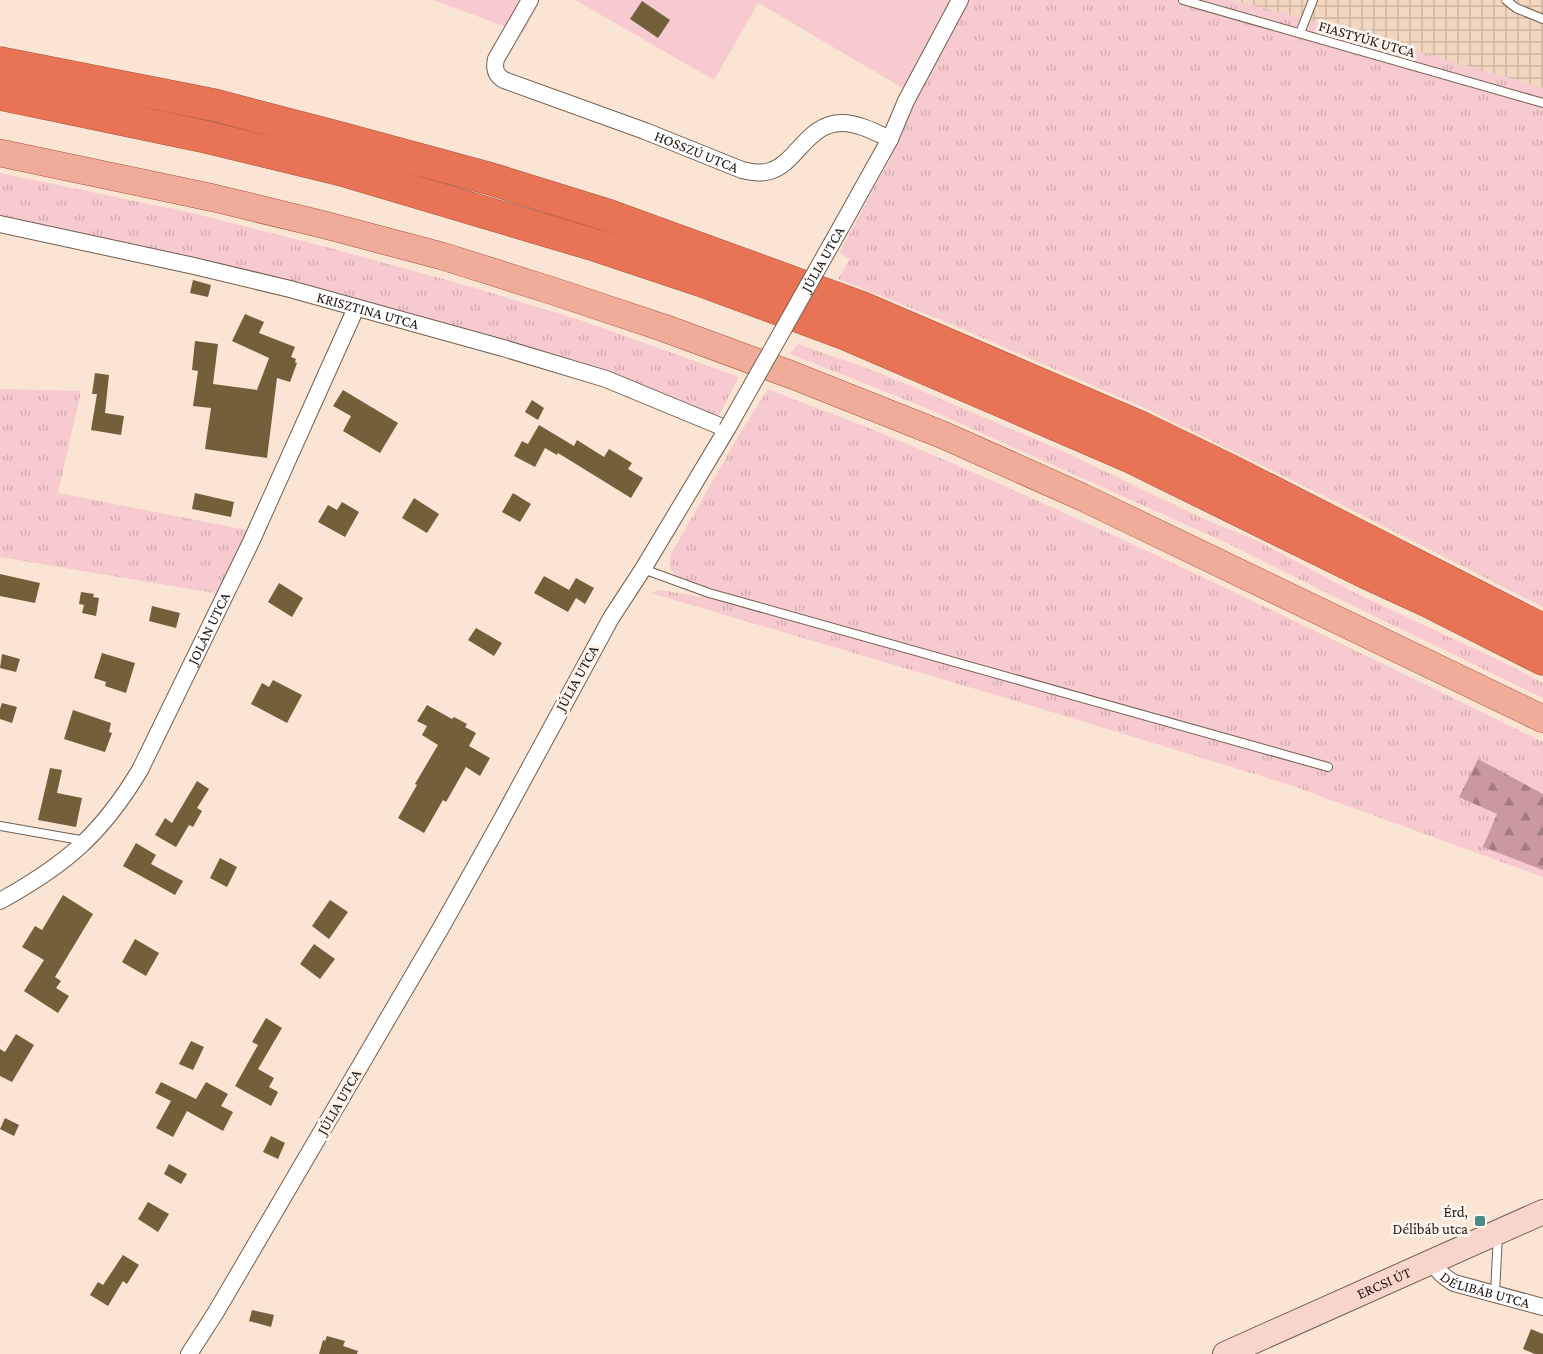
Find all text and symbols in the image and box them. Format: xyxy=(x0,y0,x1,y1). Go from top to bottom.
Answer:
street label: FIASTYÚK UTCA xyxy=(1317,18,1417,61)
street label: HOSSZÚ UTCA xyxy=(652,128,741,176)
street label: JÚLIA UTCA xyxy=(797,223,848,297)
street label: KRISZTINA UTCA xyxy=(315,289,421,332)
street label: JOLÁN UTCA xyxy=(184,589,233,669)
street label: JÚLIA UTCA xyxy=(551,642,603,716)
street label: JÚLIA UTCA xyxy=(313,1066,365,1140)
place label: Érd, Délibáb utca xyxy=(1392,1204,1468,1237)
marker: Érd, Délibáb utca xyxy=(1473,1214,1487,1228)
street label: ERCSI ÚT xyxy=(1354,1264,1413,1302)
street label: DÉLIBÁB UTCA xyxy=(1437,1268,1532,1311)

